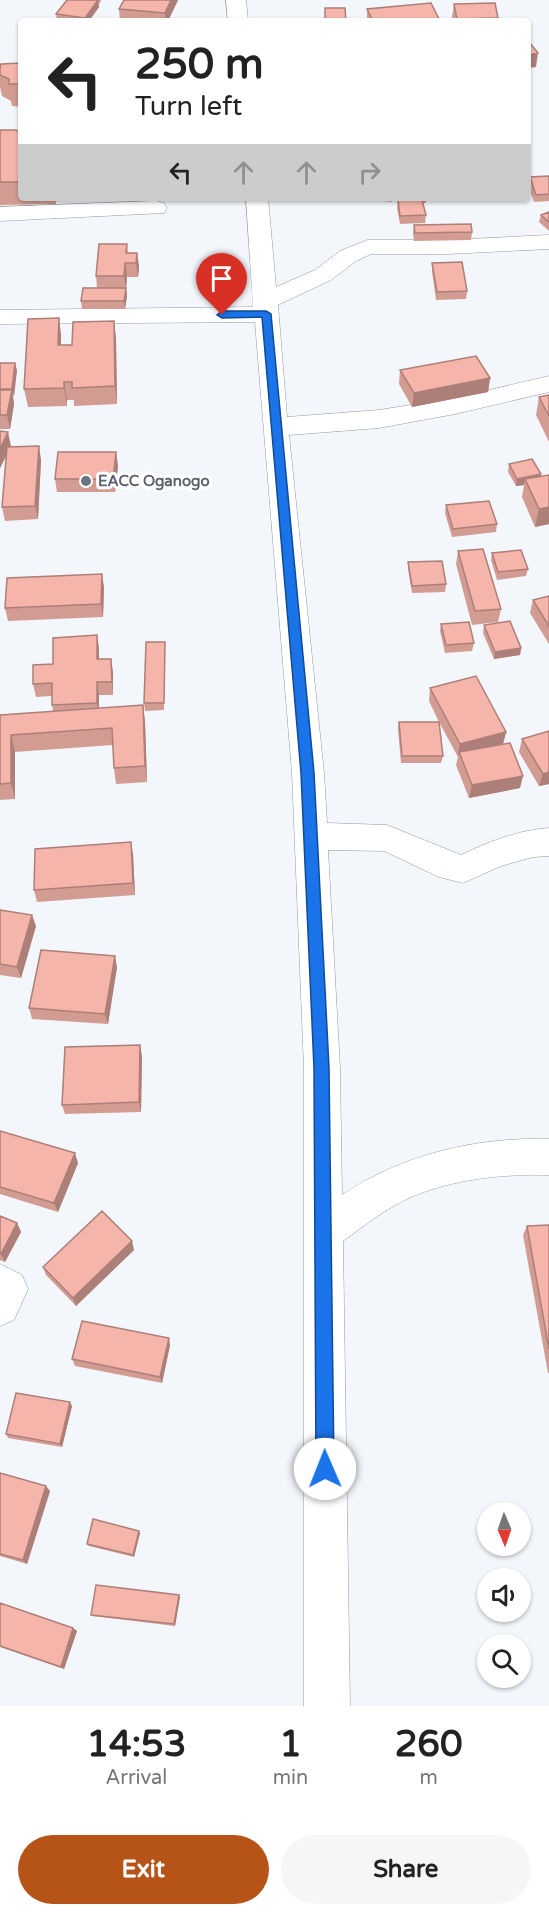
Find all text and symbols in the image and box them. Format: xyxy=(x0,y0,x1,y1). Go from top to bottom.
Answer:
text: 250 m xyxy=(135,39,264,90)
icon: left xyxy=(36,42,114,120)
text: Turn left xyxy=(135,90,242,123)
icon: left xyxy=(164,156,197,189)
icon: ahead xyxy=(227,156,260,189)
icon: ahead xyxy=(290,156,323,189)
icon: right xyxy=(353,156,386,189)
pin xyxy=(196,253,247,315)
icon: arrive xyxy=(205,262,238,295)
place label: EACC Oganogo xyxy=(98,472,210,491)
marker: EACC Oganogo xyxy=(79,474,93,488)
position arrow xyxy=(293,1437,357,1501)
north arrow xyxy=(477,1502,531,1556)
map controls xyxy=(477,1502,531,1688)
button: sound xyxy=(477,1568,531,1622)
button: search xyxy=(477,1634,531,1688)
text: 14:53 xyxy=(86,1723,186,1766)
text: 1 xyxy=(279,1723,302,1766)
text: 260 xyxy=(395,1723,463,1766)
text: Arrival xyxy=(105,1766,167,1790)
text: min xyxy=(273,1766,308,1790)
text: m xyxy=(419,1766,438,1790)
button: Exit xyxy=(18,1835,269,1904)
button: Share xyxy=(281,1835,531,1904)

